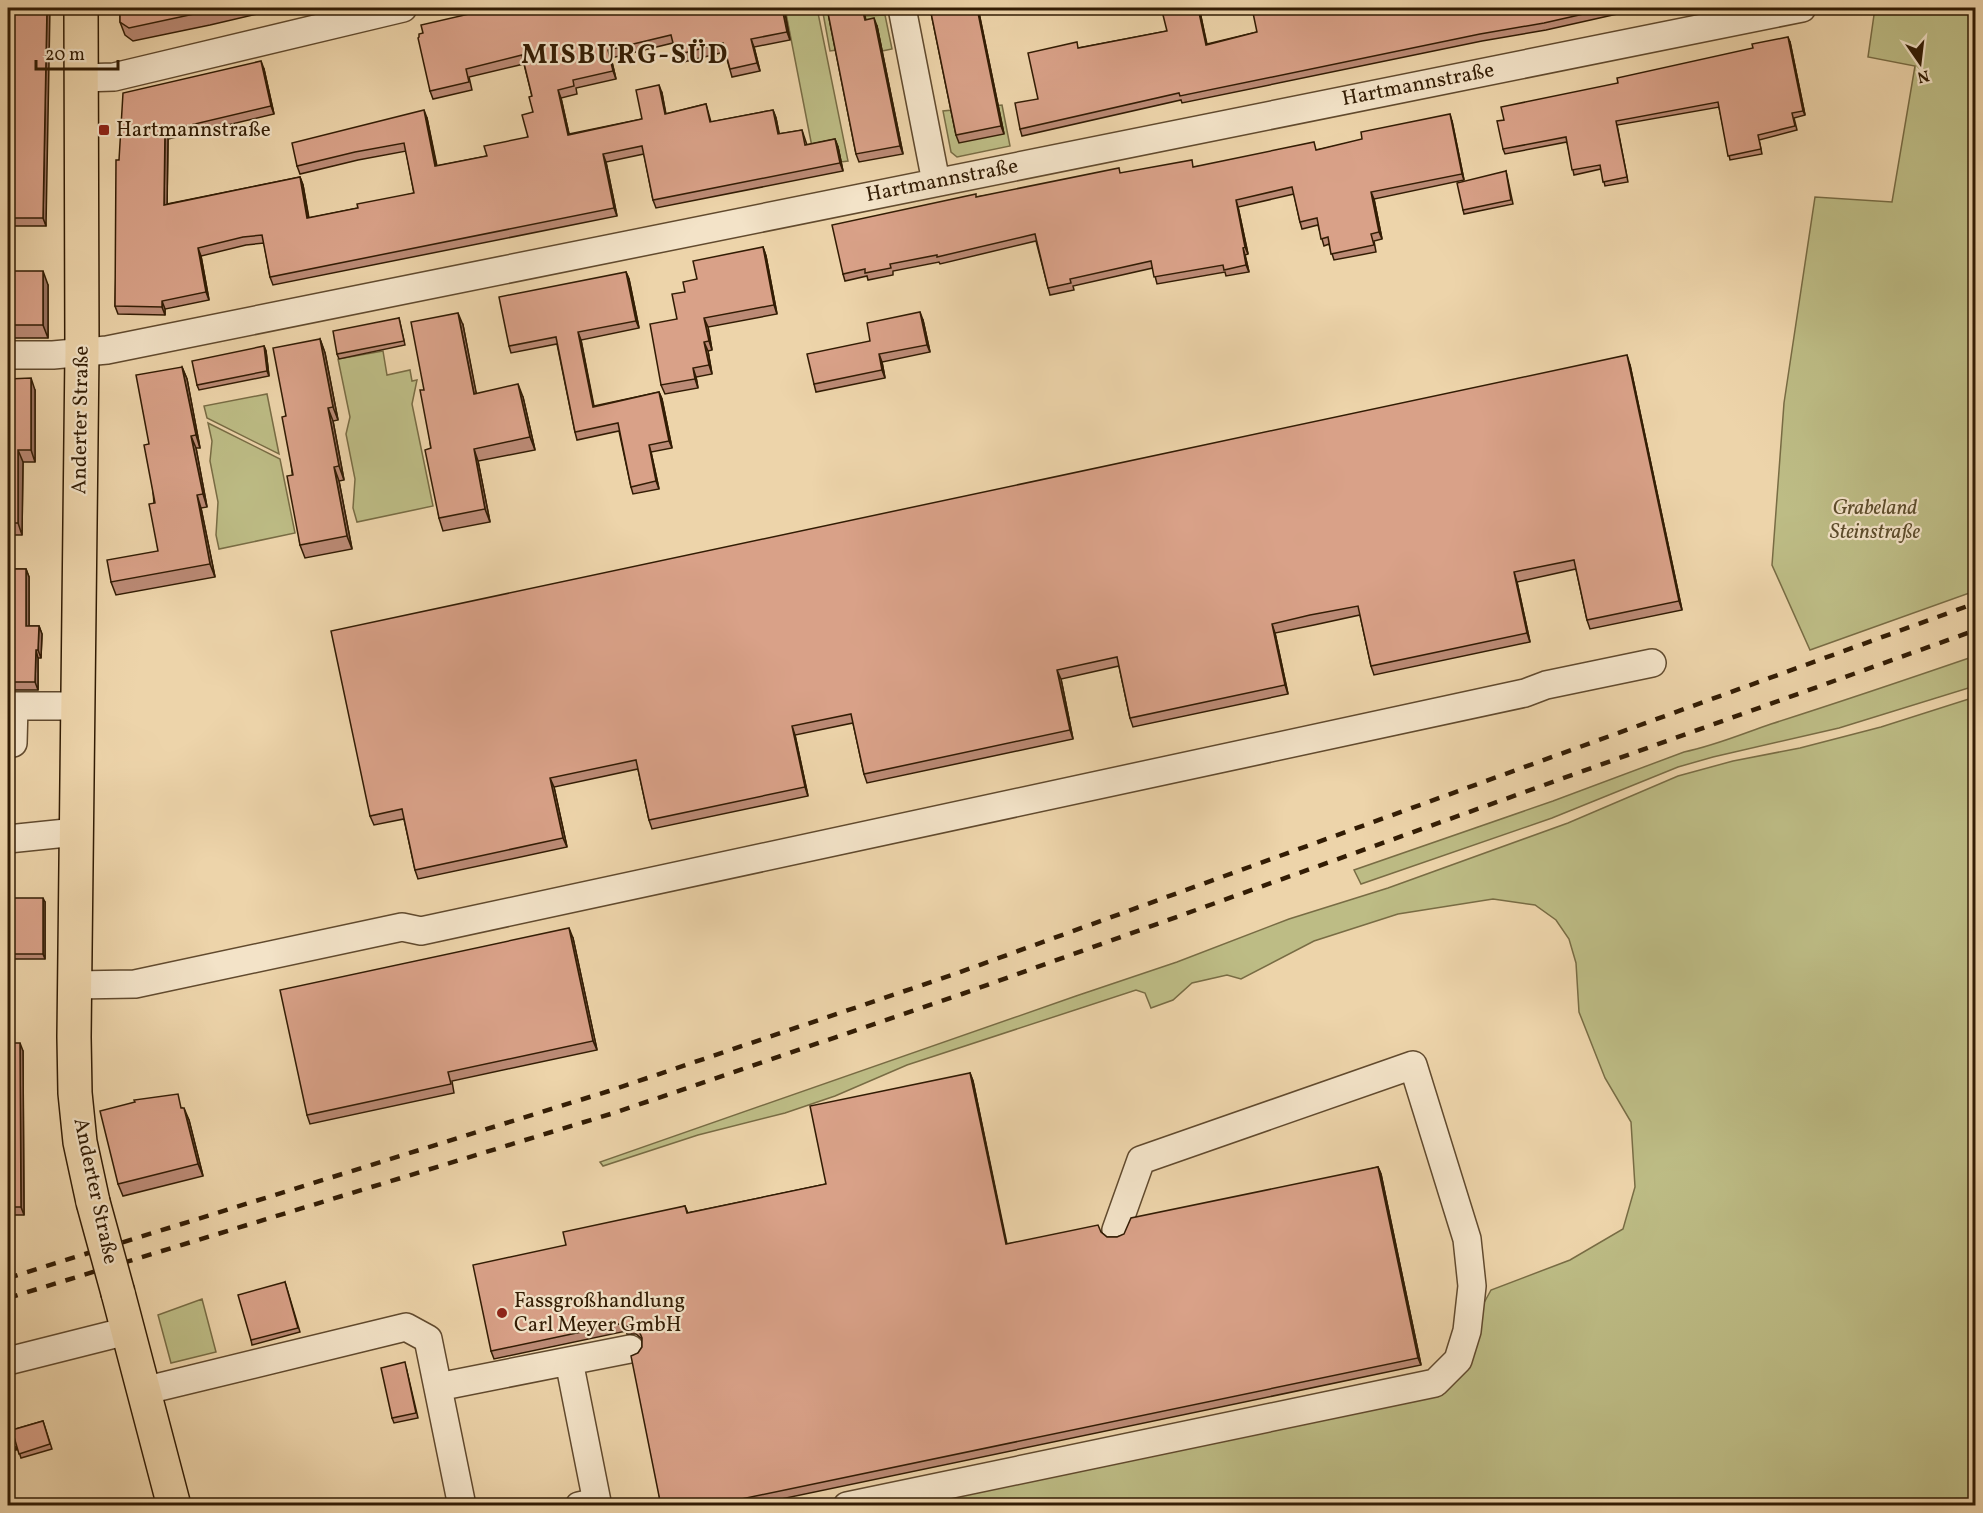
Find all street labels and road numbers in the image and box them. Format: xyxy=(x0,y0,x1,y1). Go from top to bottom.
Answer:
street label: Hartmannstraße xyxy=(1339,56,1497,114)
street label: Hartmannstraße xyxy=(863,152,1021,210)
street label: Anderter Straße xyxy=(65,345,97,495)
street label: Anderter Straße xyxy=(65,1115,125,1267)

